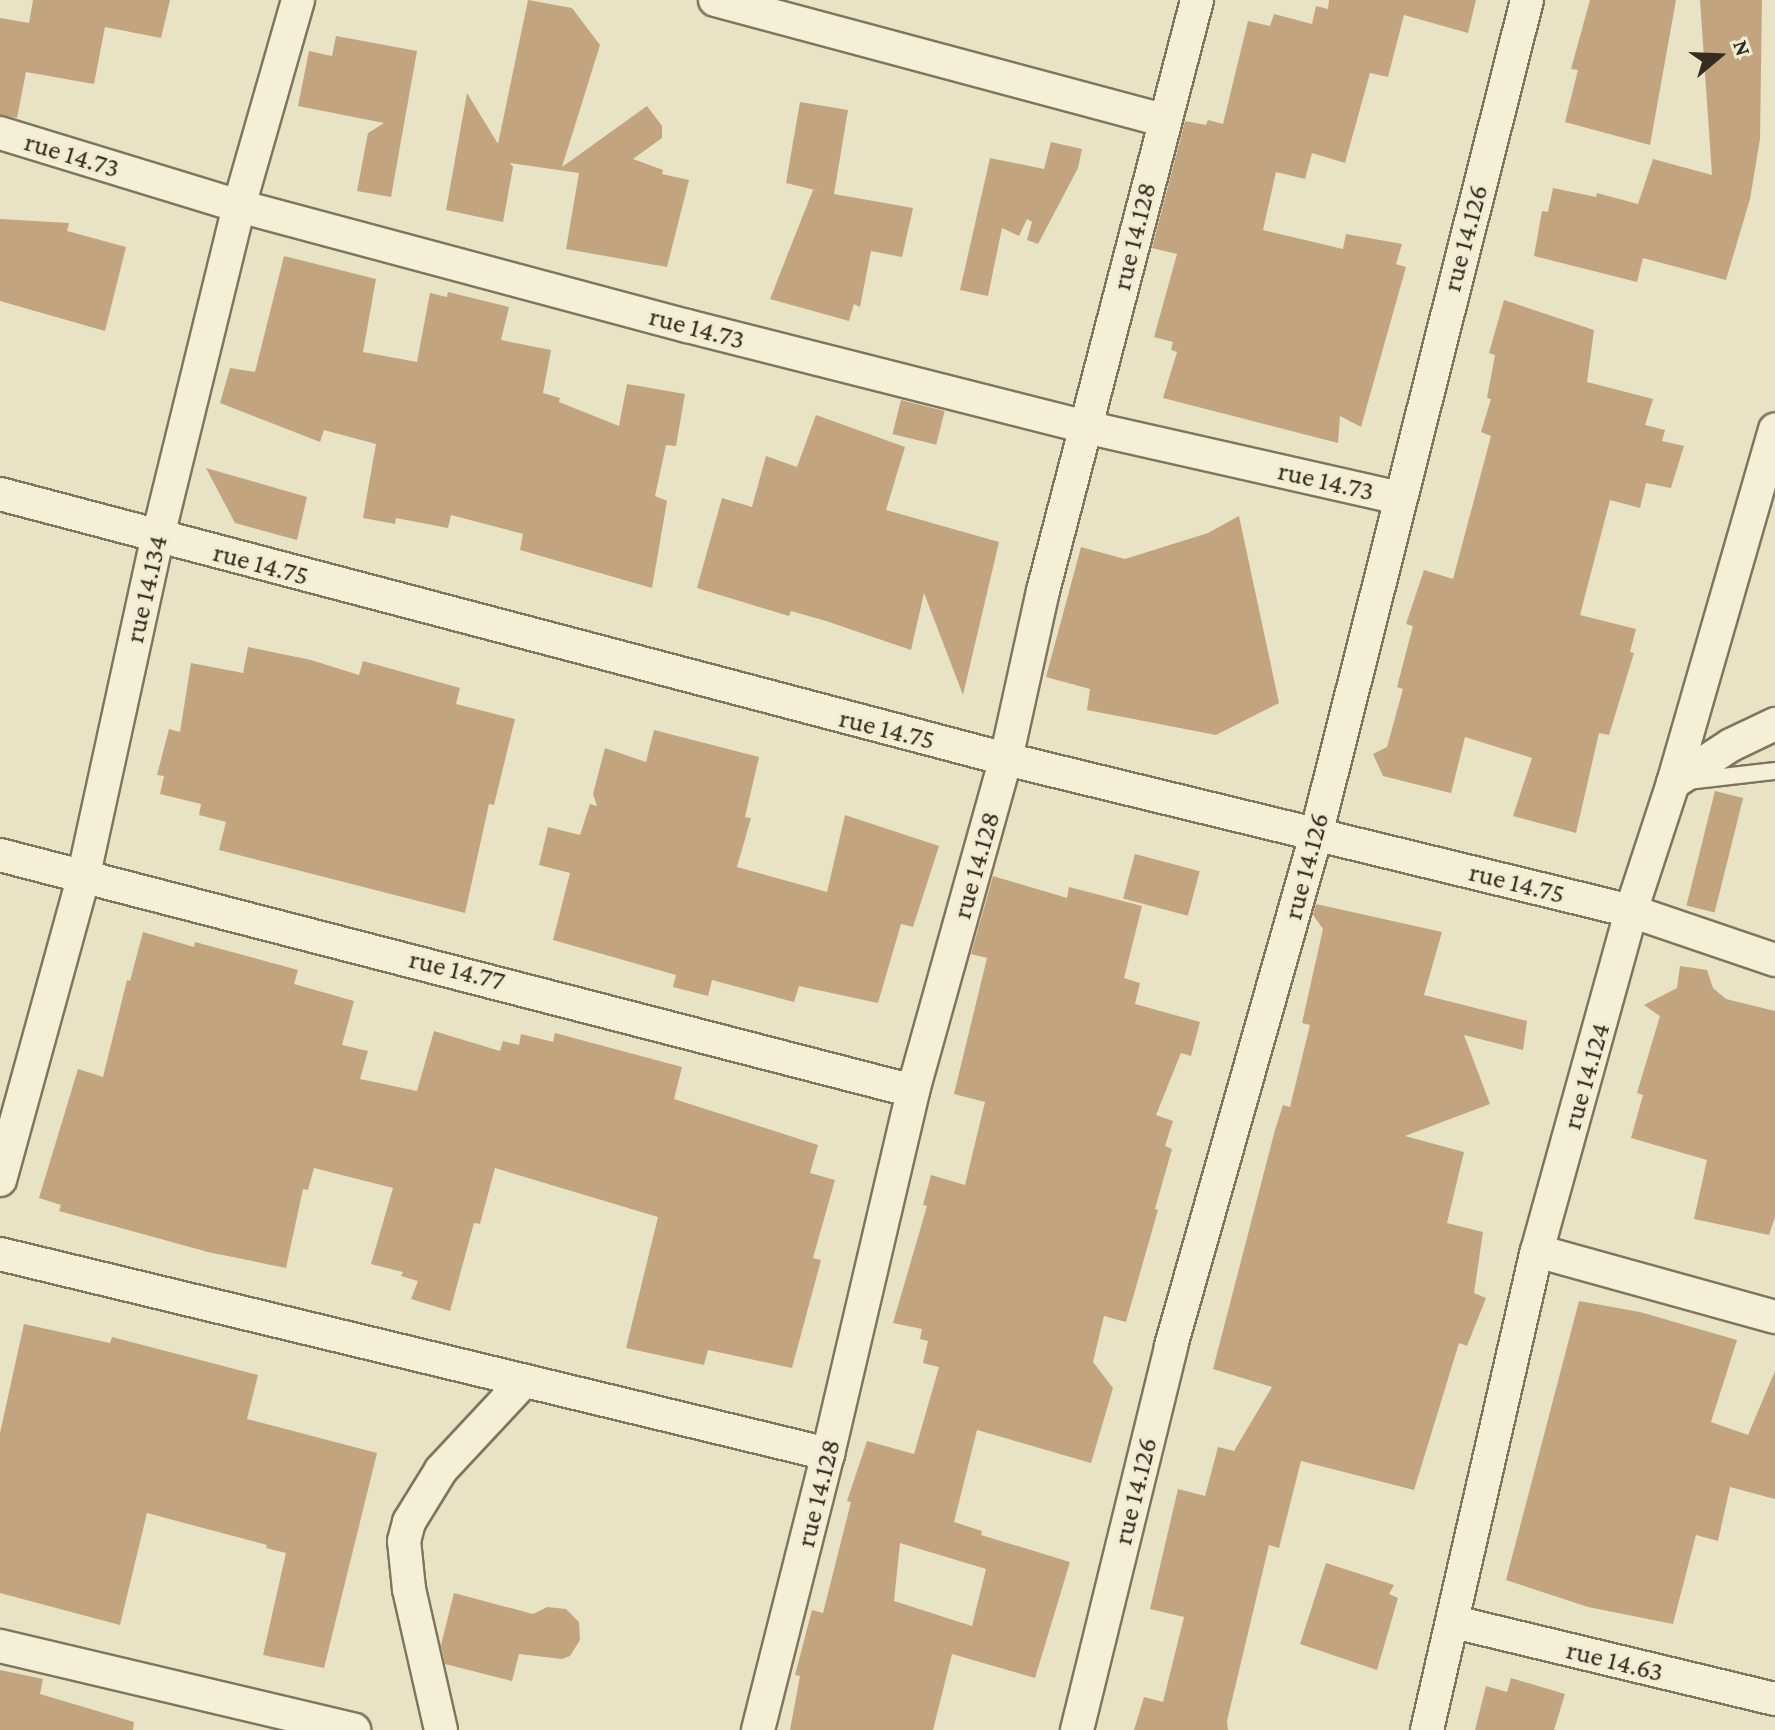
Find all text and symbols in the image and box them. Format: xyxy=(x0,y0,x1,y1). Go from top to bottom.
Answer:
north arrow xyxy=(1679,16,1759,96)
text: N xyxy=(1728,37,1756,59)
street label: rue 14.73 xyxy=(20,125,124,185)
street label: rue 14.128 xyxy=(1104,179,1164,293)
street label: rue 14.126 xyxy=(1435,181,1495,295)
street label: rue 14.73 xyxy=(646,299,748,357)
street label: rue 14.73 xyxy=(1275,454,1377,508)
street label: rue 14.134 xyxy=(117,532,175,646)
street label: rue 14.75 xyxy=(210,535,312,593)
street label: rue 14.75 xyxy=(836,701,938,757)
street label: rue 14.128 xyxy=(945,807,1007,923)
street label: rue 14.126 xyxy=(1276,809,1336,923)
street label: rue 14.75 xyxy=(1466,855,1568,911)
street label: rue 14.77 xyxy=(406,942,508,998)
street label: rue 14.124 xyxy=(1555,1019,1617,1133)
street label: rue 14.126 xyxy=(1105,1434,1165,1548)
street label: rue 14.128 xyxy=(788,1436,848,1550)
street label: rue 14.63 xyxy=(1563,1633,1667,1689)

